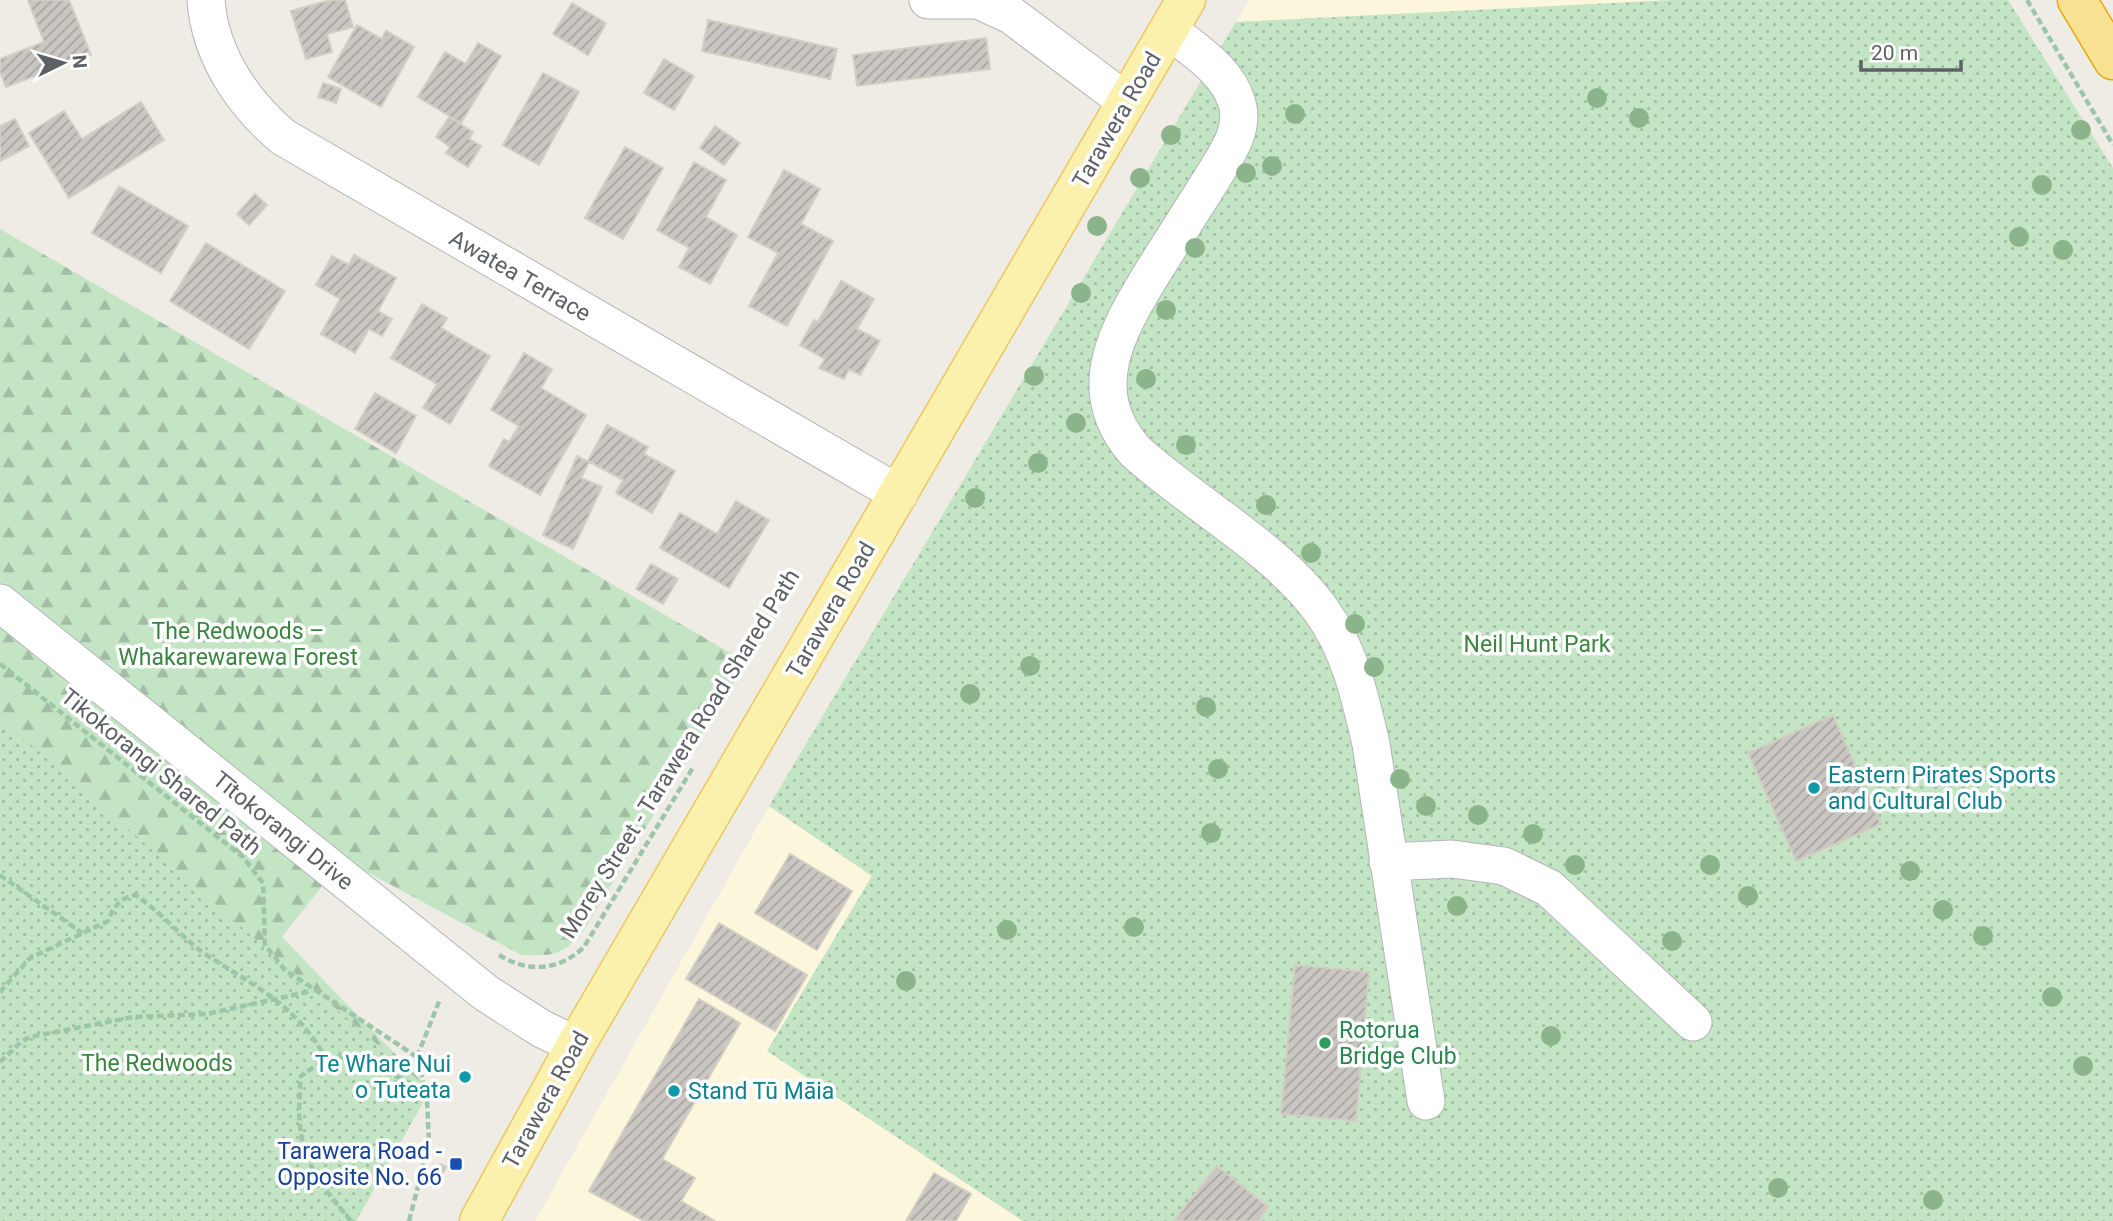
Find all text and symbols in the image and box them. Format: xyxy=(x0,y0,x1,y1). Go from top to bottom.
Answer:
north arrow xyxy=(28,28,98,98)
scale bar xyxy=(1861,28,1961,72)
text: 20 m xyxy=(1871,41,1918,65)
street label: Tarawera Road xyxy=(1067,47,1167,193)
text: N xyxy=(67,54,91,69)
street label: Awatea Terrace xyxy=(445,225,595,327)
street label: Tarawera Road xyxy=(781,537,881,683)
street label: Morey Street - Tarawera Road Shared Path xyxy=(555,564,805,944)
park label: The Redwoods – Whakarewarewa Forest xyxy=(118,618,358,671)
park label: Neil Hunt Park xyxy=(1464,631,1611,658)
street label: Tikokorangi Shared Path xyxy=(55,683,267,861)
place label: Eastern Pirates Sports and Cultural Club xyxy=(1828,762,2056,815)
street label: Tītokorangi Drive xyxy=(207,766,359,896)
marker: Eastern Pirates Sports and Cultural Club xyxy=(1806,780,1822,796)
place label: Rotorua Bridge Club xyxy=(1339,1017,1457,1070)
street label: Tarawera Road xyxy=(497,1027,595,1173)
marker: Rotorua Bridge Club xyxy=(1317,1035,1333,1051)
park label: The Redwoods xyxy=(81,1050,233,1077)
place label: Te Whare Nui o Tuteata xyxy=(315,1051,451,1104)
marker: Te Whare Nui o Tuteata xyxy=(457,1069,473,1085)
place label: Stand Tū Māia xyxy=(688,1078,834,1105)
marker: Stand Tū Māia xyxy=(666,1083,682,1099)
place label: Tarawera Road - Opposite No. 66 xyxy=(277,1138,442,1191)
marker: Tarawera Road - Opposite No. 66 xyxy=(448,1156,464,1172)

